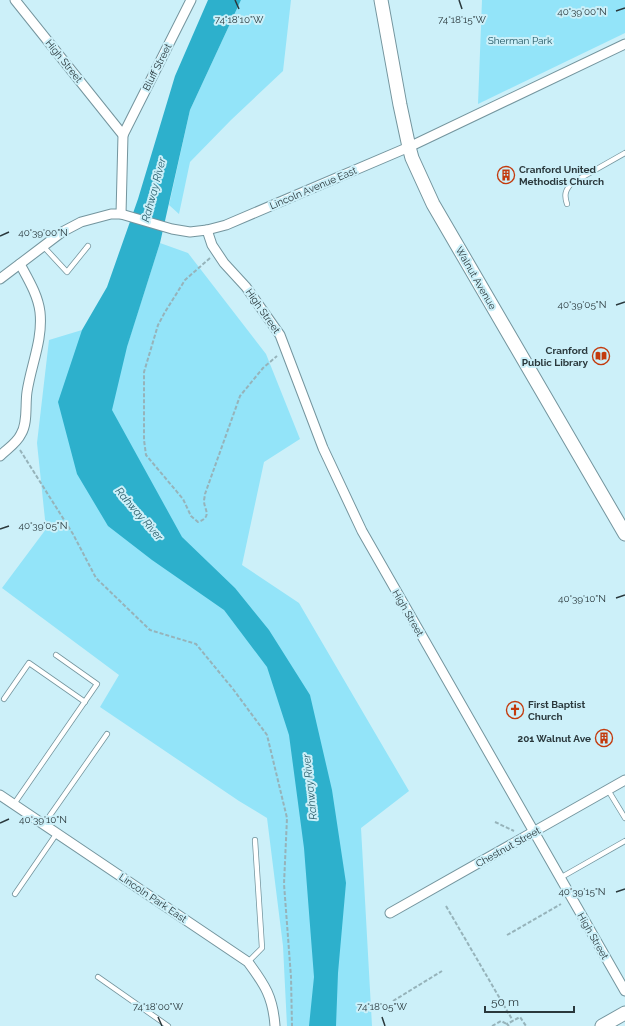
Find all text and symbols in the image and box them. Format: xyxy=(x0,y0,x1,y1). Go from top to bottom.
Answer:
text: 40°39'00"N xyxy=(557,6,607,17)
text: 74°18'10"W xyxy=(215,14,264,25)
text: 74°18'15"W xyxy=(438,14,487,25)
park label: Sherman Park xyxy=(488,35,553,46)
street label: High Street xyxy=(43,37,85,85)
street label: Bluff Street xyxy=(140,41,174,92)
water label: Rahway River xyxy=(139,155,169,224)
street label: Lincoln Avenue East xyxy=(268,164,359,211)
place label: Cranford United Methodist Church xyxy=(519,164,604,187)
building icon: Cranford United Methodist Church xyxy=(496,165,516,185)
text: 40°39'00"N xyxy=(18,227,68,238)
street label: Walnut Avenue xyxy=(454,245,498,311)
street label: High Street xyxy=(244,287,283,336)
text: 40°39'05"N xyxy=(558,299,607,310)
place label: Cranford Public Library xyxy=(522,345,589,368)
library icon: Cranford Public Library xyxy=(591,346,611,366)
water label: Rahway River xyxy=(112,485,166,544)
text: 40°39'05"N xyxy=(19,520,68,531)
street label: High Street xyxy=(390,588,426,639)
text: 40°39'10"N xyxy=(558,593,606,604)
place label: First Baptist Church xyxy=(528,699,585,722)
church icon: First Baptist Church xyxy=(505,700,525,720)
building icon: 201 Walnut Ave xyxy=(594,728,614,748)
place label: 201 Walnut Ave xyxy=(518,733,591,744)
water label: Rahway River xyxy=(300,752,320,821)
text: 40°39'10"N xyxy=(19,814,67,825)
street label: Chestnut Street xyxy=(474,824,543,869)
street label: Lincoln Park East xyxy=(117,871,189,925)
text: 40°39'15"N xyxy=(558,886,606,897)
street label: High Street xyxy=(575,911,611,962)
scale bar xyxy=(485,988,574,1014)
text: 50 m xyxy=(491,995,519,1009)
text: 74°18'00"W xyxy=(133,1001,184,1012)
text: 74°18'05"W xyxy=(357,1001,407,1012)

